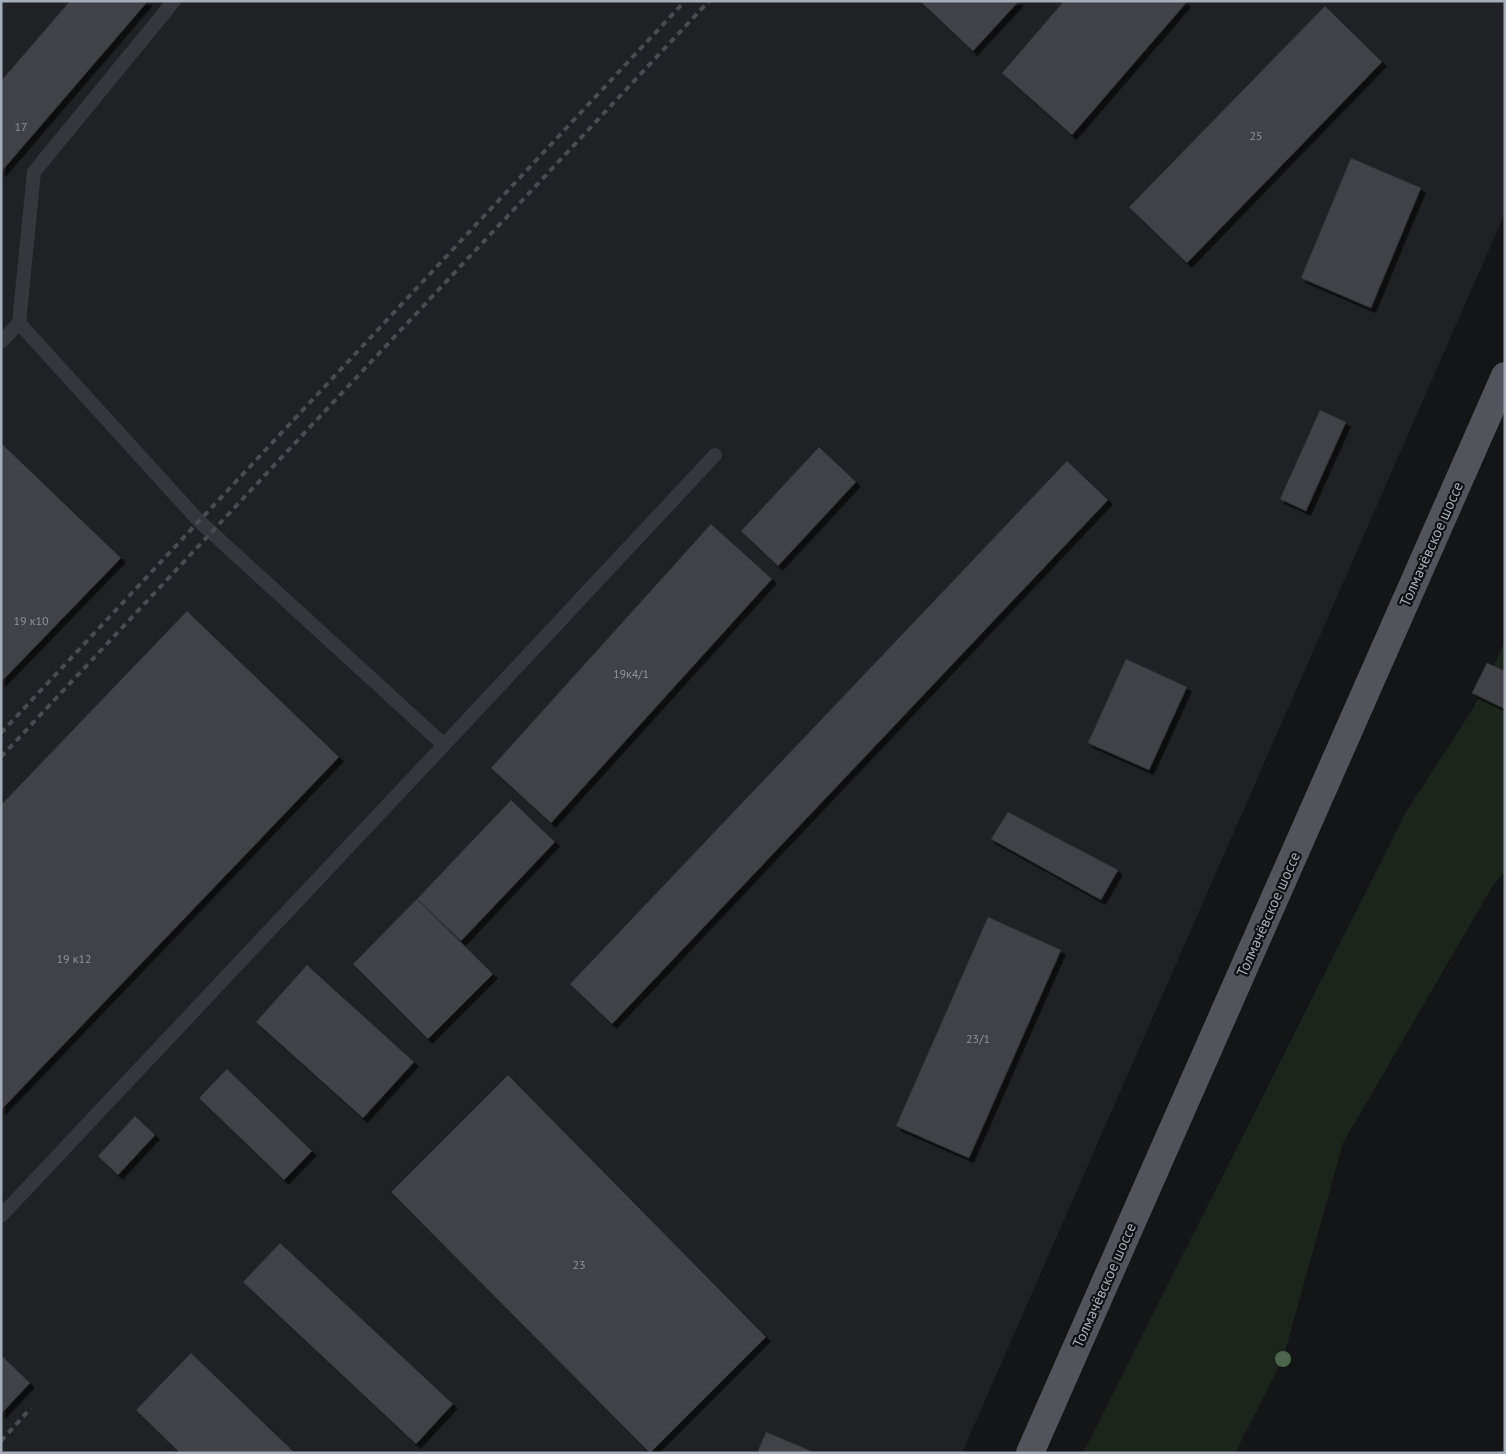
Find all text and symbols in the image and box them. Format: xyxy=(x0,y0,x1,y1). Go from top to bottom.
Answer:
house number: 17 xyxy=(14,119,28,134)
house number: 25 xyxy=(1249,128,1263,143)
street label: Толмачёвское шоссе xyxy=(1395,479,1467,609)
house number: 19 к10 xyxy=(13,613,49,628)
house number: 19к4/1 xyxy=(613,666,649,681)
street label: Толмачёвское шоссе xyxy=(1232,849,1304,979)
house number: 19 к12 xyxy=(56,951,92,966)
house number: 23/1 xyxy=(966,1031,990,1046)
street label: Толмачёвское шоссе xyxy=(1068,1220,1140,1350)
house number: 23 xyxy=(572,1257,586,1272)

